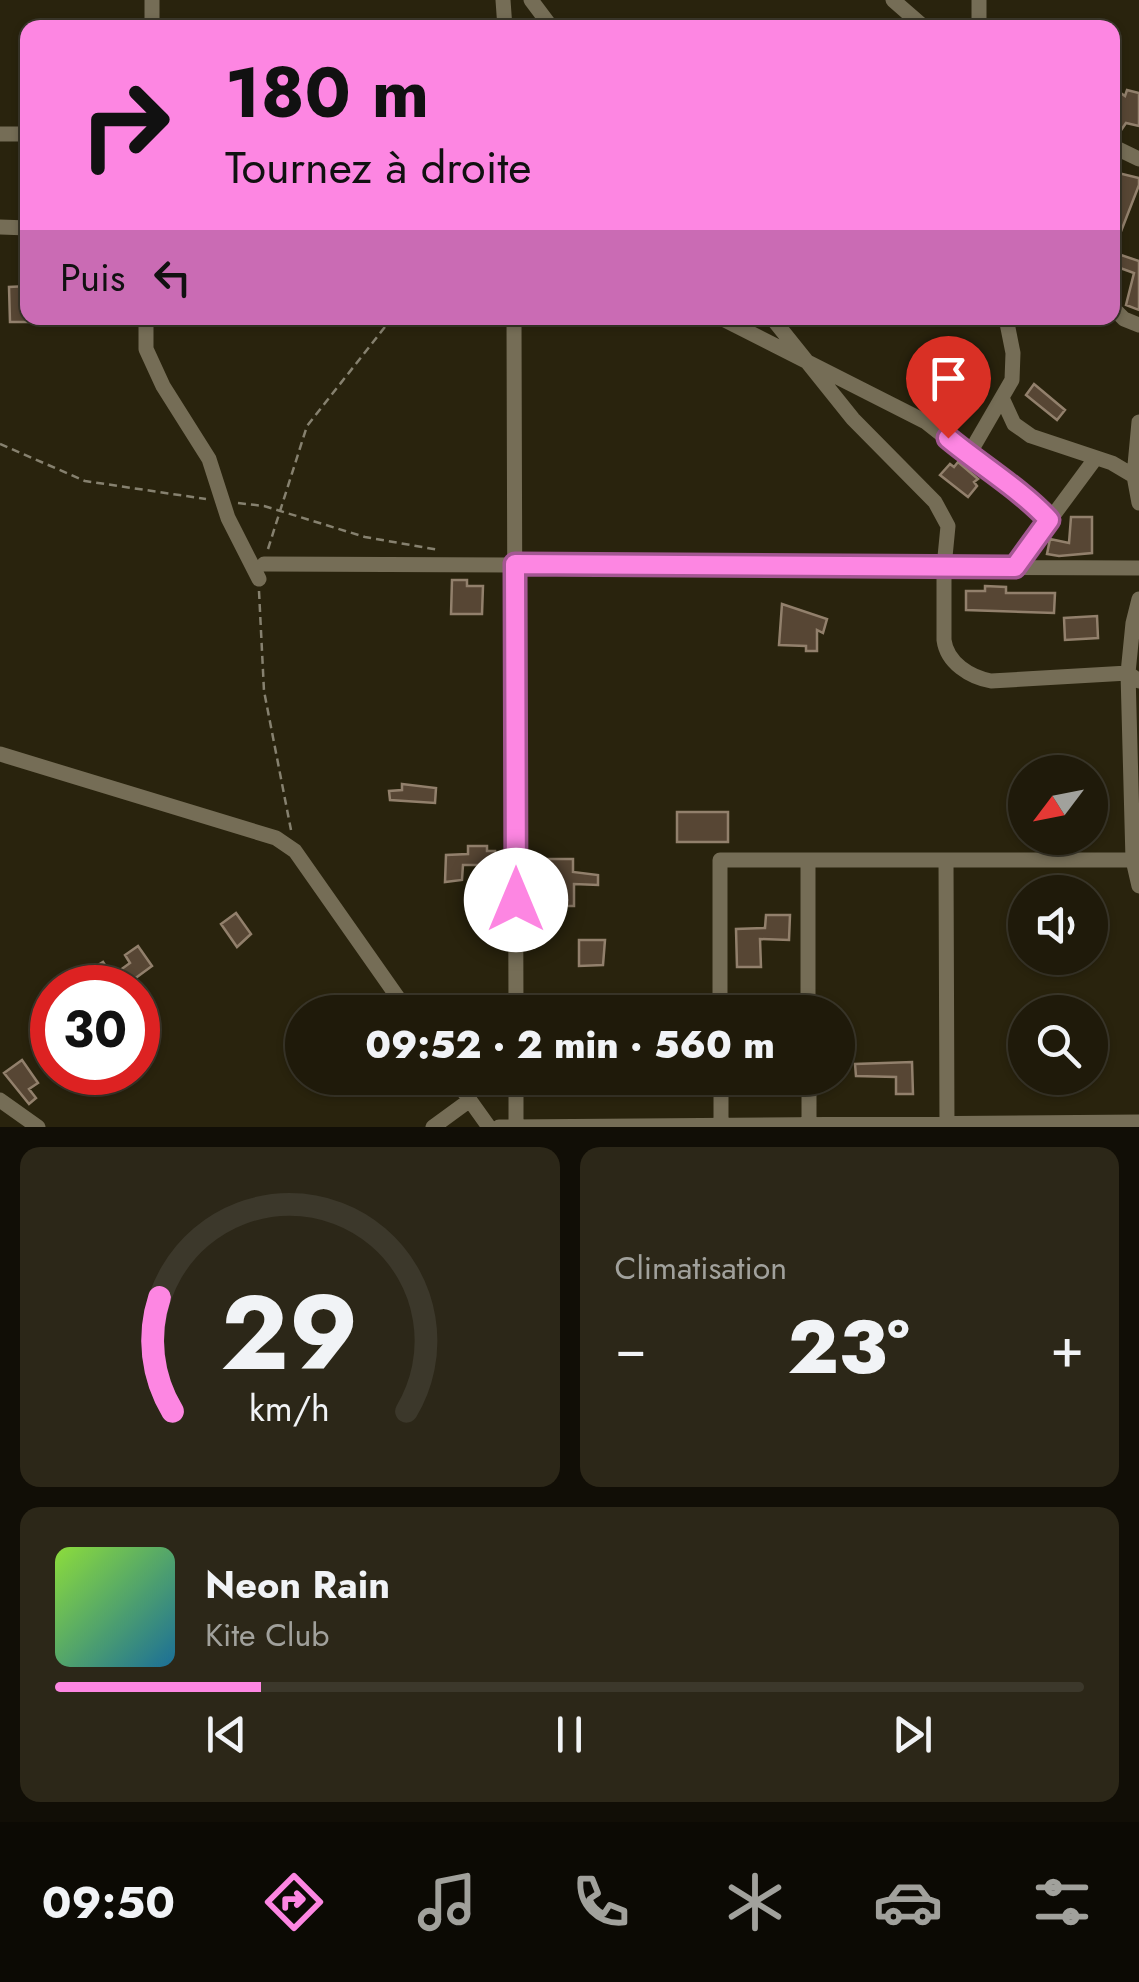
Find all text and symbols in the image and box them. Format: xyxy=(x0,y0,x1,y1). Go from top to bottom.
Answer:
text: 180 m xyxy=(225,42,429,143)
icon: right xyxy=(60,60,190,190)
text: Tournez à droite xyxy=(225,135,531,200)
text: Puis xyxy=(60,250,125,305)
icon: left xyxy=(145,250,200,305)
pin xyxy=(906,336,991,439)
icon: arrive xyxy=(921,351,976,406)
north arrow xyxy=(1008,755,1108,855)
map controls xyxy=(1008,755,1108,1095)
position arrow xyxy=(464,848,568,952)
button: sound xyxy=(1008,875,1108,975)
speed limit sign: 30 xyxy=(30,965,160,1095)
button: search xyxy=(1008,995,1108,1095)
text: 09:52 · 2 min · 560 m xyxy=(365,1017,775,1072)
text: Climatisation xyxy=(615,1245,787,1291)
text: 29 xyxy=(221,1258,359,1408)
text: 23° xyxy=(788,1293,910,1401)
text: − xyxy=(615,1308,647,1388)
text: + xyxy=(1050,1308,1084,1388)
text: km/h xyxy=(249,1383,330,1434)
text: Neon Rain xyxy=(205,1557,390,1612)
text: Kite Club xyxy=(205,1612,329,1658)
icon: previous xyxy=(199,1707,254,1762)
icon: pause xyxy=(542,1707,597,1762)
icon: next xyxy=(885,1707,940,1762)
icon: directions xyxy=(259,1867,329,1937)
icon: music xyxy=(412,1867,482,1937)
icon: phone xyxy=(566,1867,636,1937)
icon: climate xyxy=(720,1867,790,1937)
icon: car xyxy=(873,1867,943,1937)
icon: filters xyxy=(1027,1867,1097,1937)
text: 09:50 xyxy=(42,1870,175,1935)

